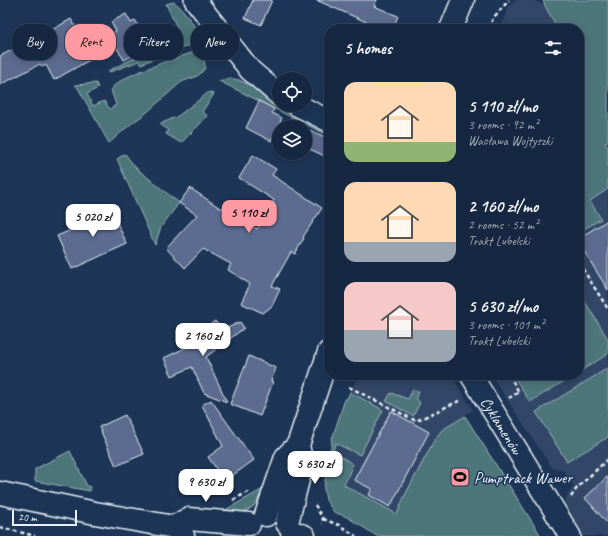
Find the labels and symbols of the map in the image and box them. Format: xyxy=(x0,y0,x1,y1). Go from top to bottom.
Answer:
pin: 5 110 zł xyxy=(208,200,290,234)
pin: 5 020 zł xyxy=(52,204,134,238)
pin: 2 160 zł xyxy=(162,323,244,357)
street label: Cyklamenów xyxy=(476,393,527,460)
pin: 5 630 zł xyxy=(274,451,356,485)
sports icon: Pumptrack Wawer xyxy=(449,466,471,488)
place label: Pumptrack Wawer xyxy=(474,468,573,488)
pin: 9 630 zł xyxy=(165,469,247,503)
scale bar xyxy=(12,508,77,527)

